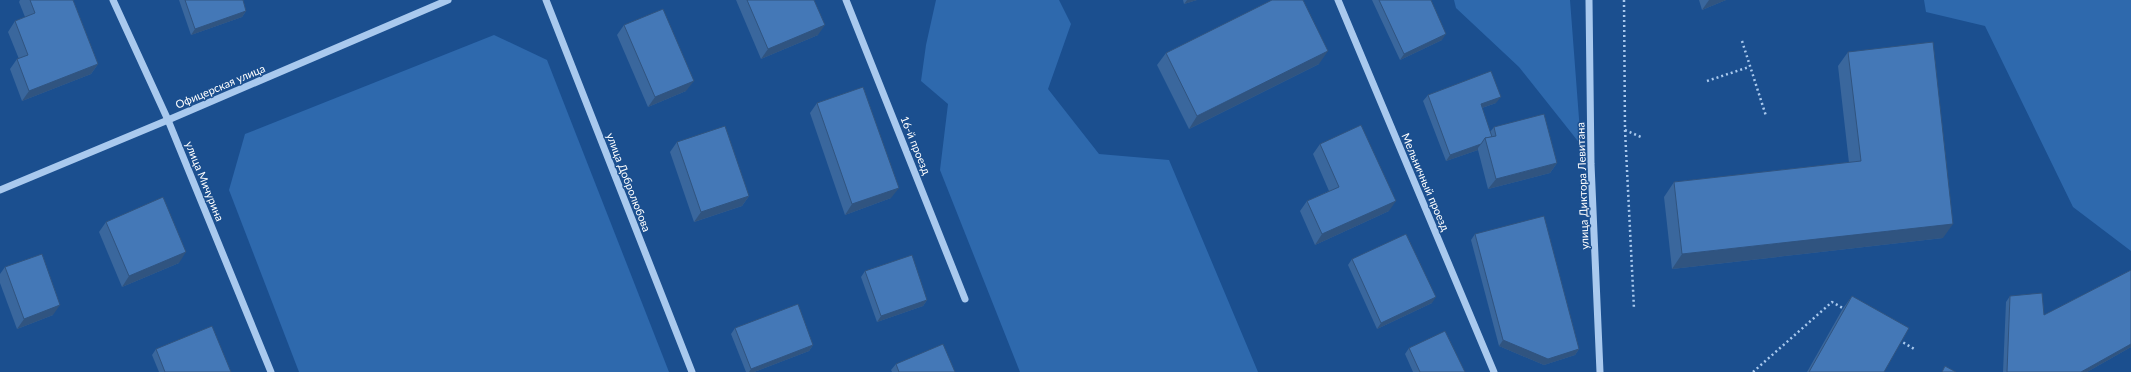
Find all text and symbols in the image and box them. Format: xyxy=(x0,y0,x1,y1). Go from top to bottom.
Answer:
street label: Офицерская улица xyxy=(173,61,267,111)
street label: 16-й проезд xyxy=(898,114,934,176)
street label: улица Диктора Левитана xyxy=(1573,122,1591,250)
street label: улица Добролюбова xyxy=(604,131,654,233)
street label: Мельничный проезд xyxy=(1399,131,1453,233)
street label: улица Мичурина xyxy=(183,139,227,223)

